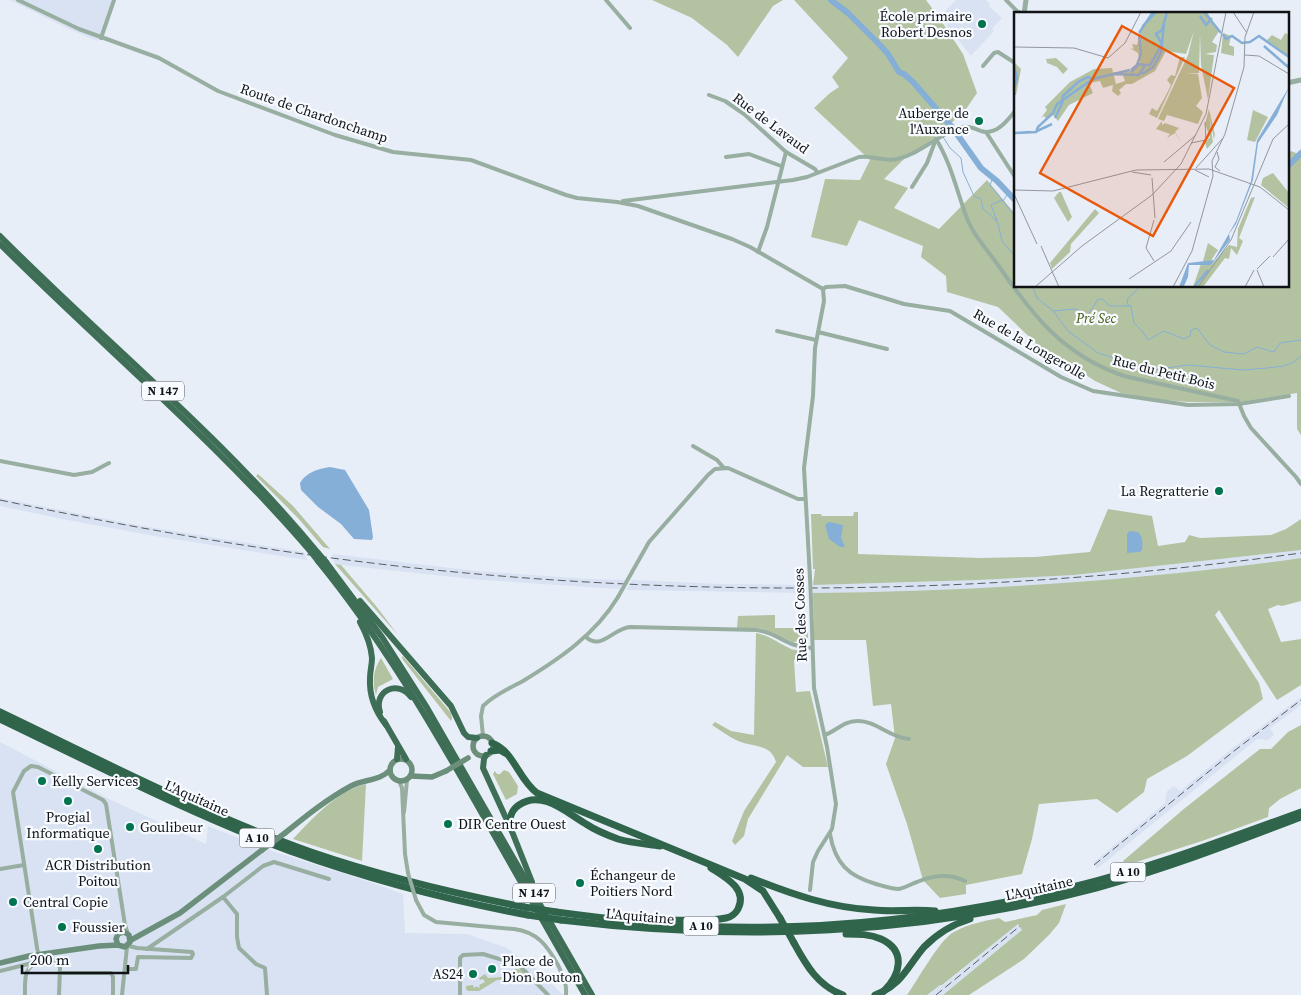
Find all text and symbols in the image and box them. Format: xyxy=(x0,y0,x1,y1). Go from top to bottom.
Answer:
place label: École primaire Robert Desnos xyxy=(880,6,972,42)
inset map xyxy=(1014,12,1288,288)
marker: École primaire Robert Desnos xyxy=(976,18,988,30)
street label: Route de Chardonchamp xyxy=(238,78,390,148)
street label: Rue de Lavaud xyxy=(729,88,813,158)
place label: Auberge de l'Auxance xyxy=(898,103,969,139)
marker: Auberge de l'Auxance xyxy=(973,115,985,127)
street label: Rue de la Longerolle xyxy=(970,303,1090,385)
park label: Pré Sec xyxy=(1075,308,1116,328)
street label: Rue du Petit Bois xyxy=(1111,350,1217,394)
road number: N 147 xyxy=(142,382,184,401)
place label: La Regratterie xyxy=(1120,481,1209,501)
marker: La Regratterie xyxy=(1213,485,1225,497)
street label: Rue des Cosses xyxy=(788,568,812,662)
place label: Kelly Services xyxy=(52,771,138,791)
marker: Kelly Services xyxy=(36,775,48,787)
street label: L'Aquitaine xyxy=(162,775,232,821)
marker: Progial Informatique xyxy=(62,795,74,807)
place label: Progial Informatique xyxy=(26,807,110,843)
place label: DIR Centre Ouest xyxy=(458,814,566,834)
place label: Goulibeur xyxy=(140,817,203,837)
marker: DIR Centre Ouest xyxy=(442,818,454,830)
marker: Goulibeur xyxy=(124,821,136,833)
road number: A 10 xyxy=(240,828,274,848)
marker: ACR Distribution Poitou xyxy=(92,843,104,855)
place label: ACR Distribution Poitou xyxy=(45,855,151,891)
road number: A 10 xyxy=(1110,862,1146,882)
place label: Échangeur de Poitiers Nord xyxy=(590,865,676,901)
street label: L'Aquitaine xyxy=(1003,871,1075,905)
marker: Échangeur de Poitiers Nord xyxy=(574,877,586,889)
road number: N 147 xyxy=(513,884,555,902)
place label: Central Copie xyxy=(23,892,108,912)
marker: Central Copie xyxy=(7,896,19,908)
street label: L'Aquitaine xyxy=(605,903,675,929)
road number: A 10 xyxy=(684,916,718,936)
place label: Foussier xyxy=(72,917,125,937)
marker: Foussier xyxy=(56,921,68,933)
scale bar xyxy=(22,942,129,974)
text: 200 m xyxy=(30,949,70,970)
place label: Place de Dion Bouton xyxy=(502,951,581,987)
marker: Place de Dion Bouton xyxy=(486,963,498,975)
place label: AS24 xyxy=(433,964,463,984)
marker: AS24 xyxy=(467,968,479,980)

